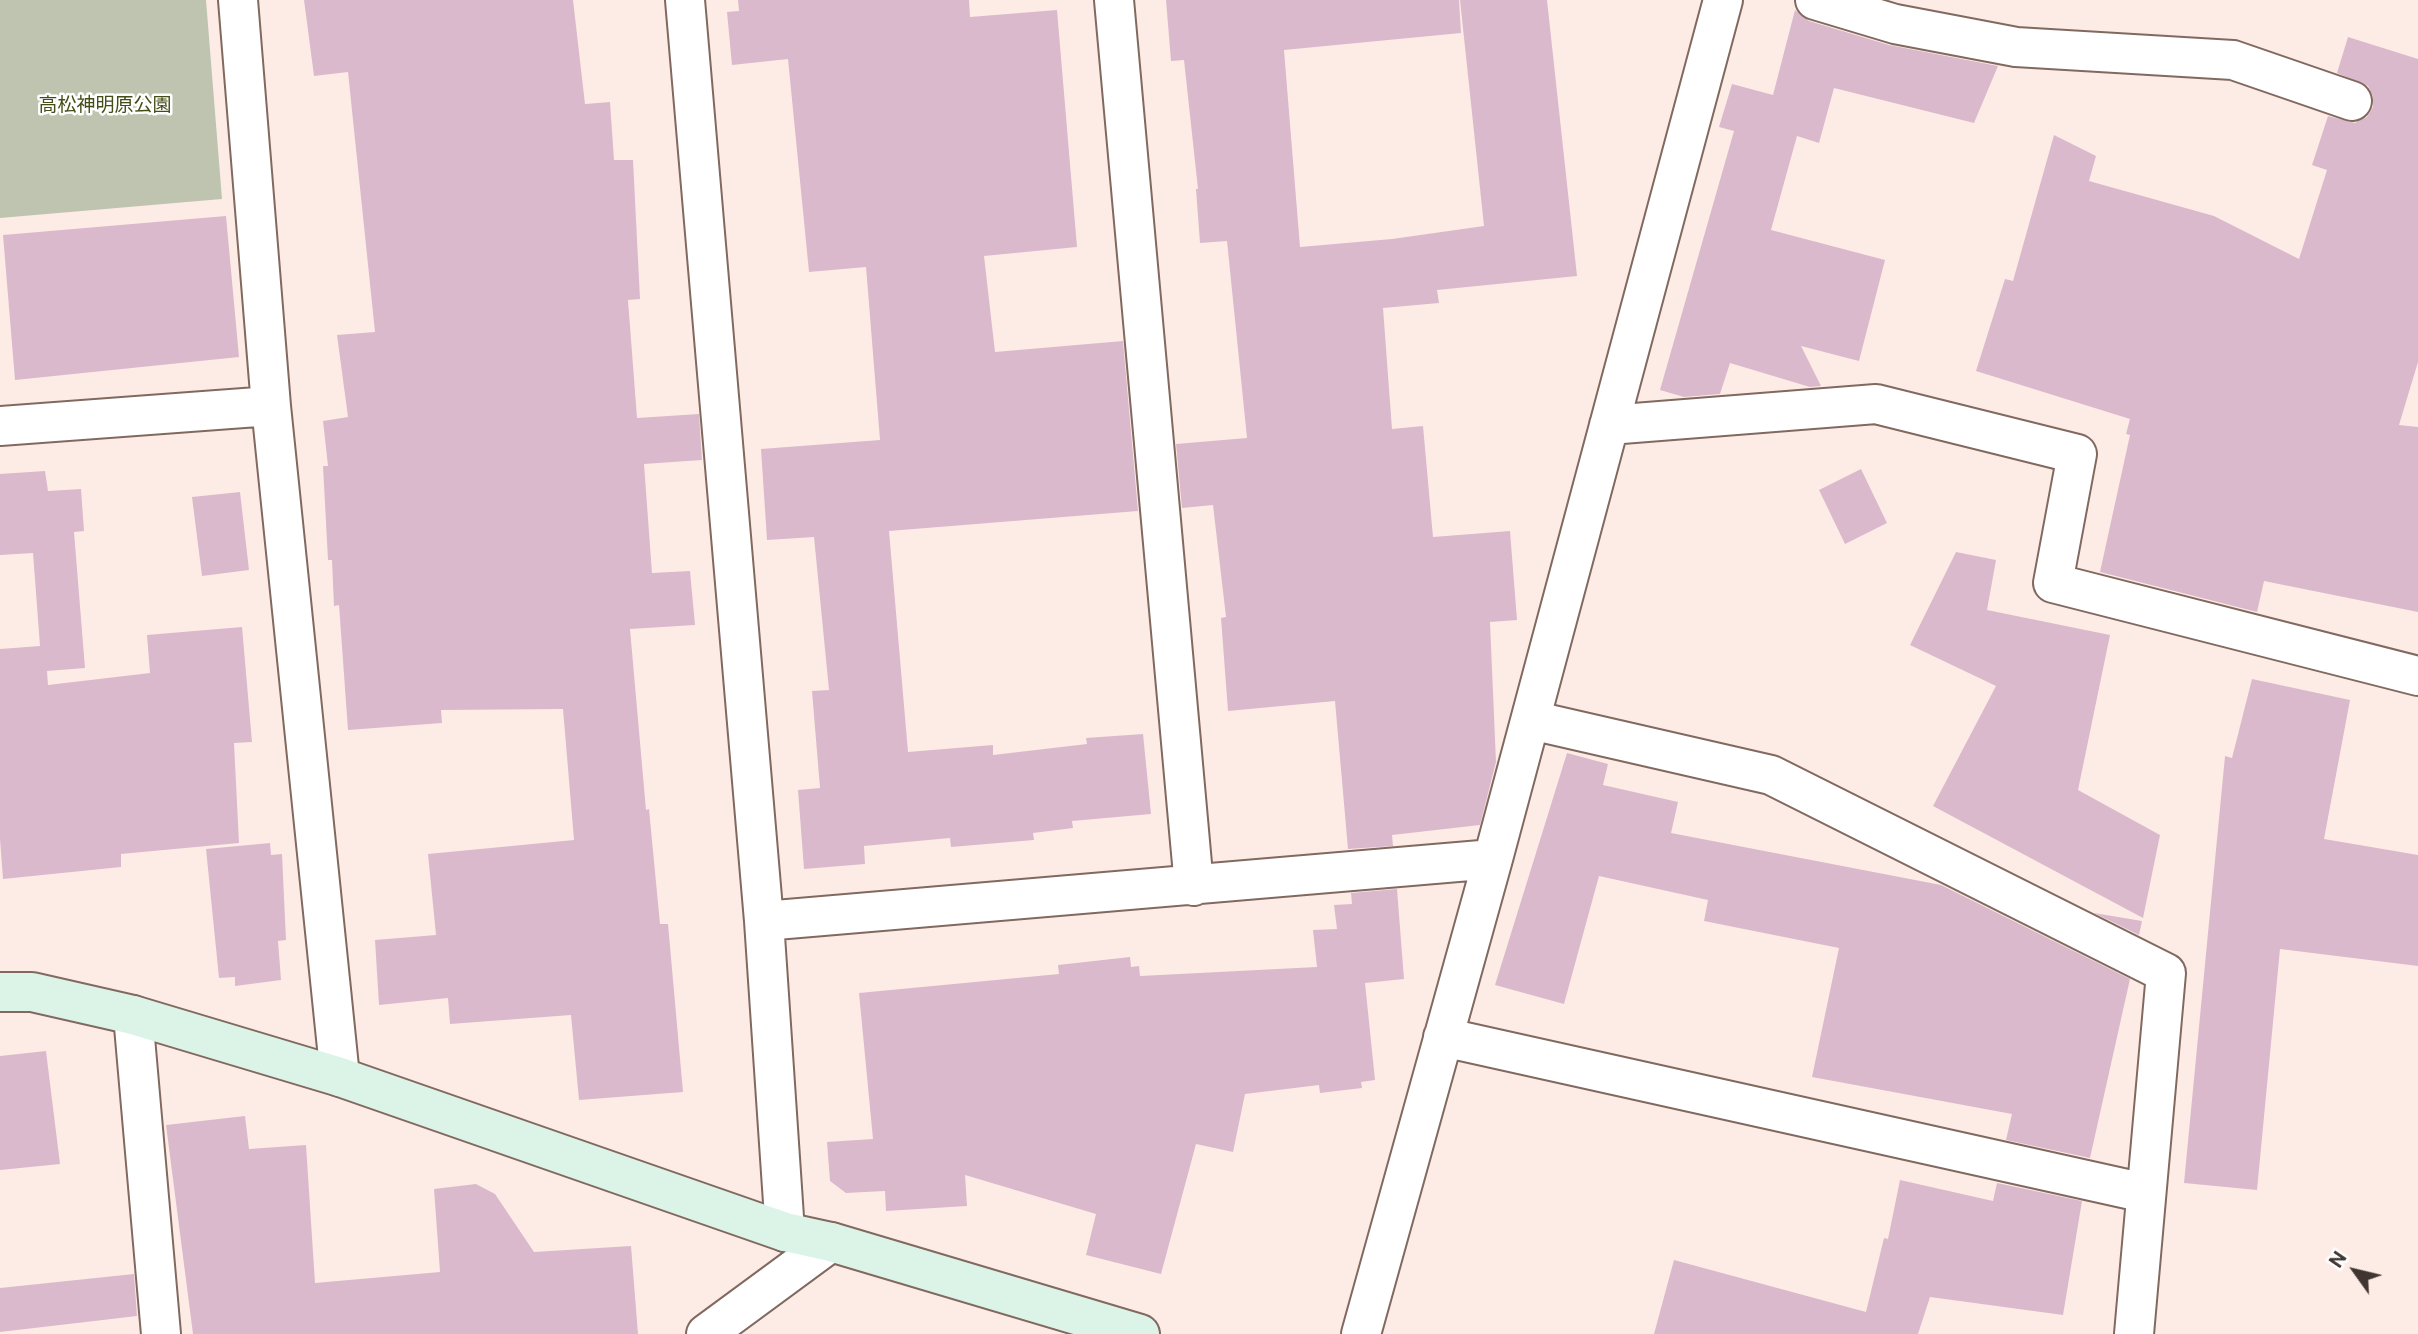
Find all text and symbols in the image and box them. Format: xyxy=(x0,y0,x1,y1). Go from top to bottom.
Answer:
park label: 高松神明原公園 xyxy=(39,94,171,116)
north arrow xyxy=(2320,1236,2390,1306)
text: N xyxy=(2324,1247,2351,1272)

